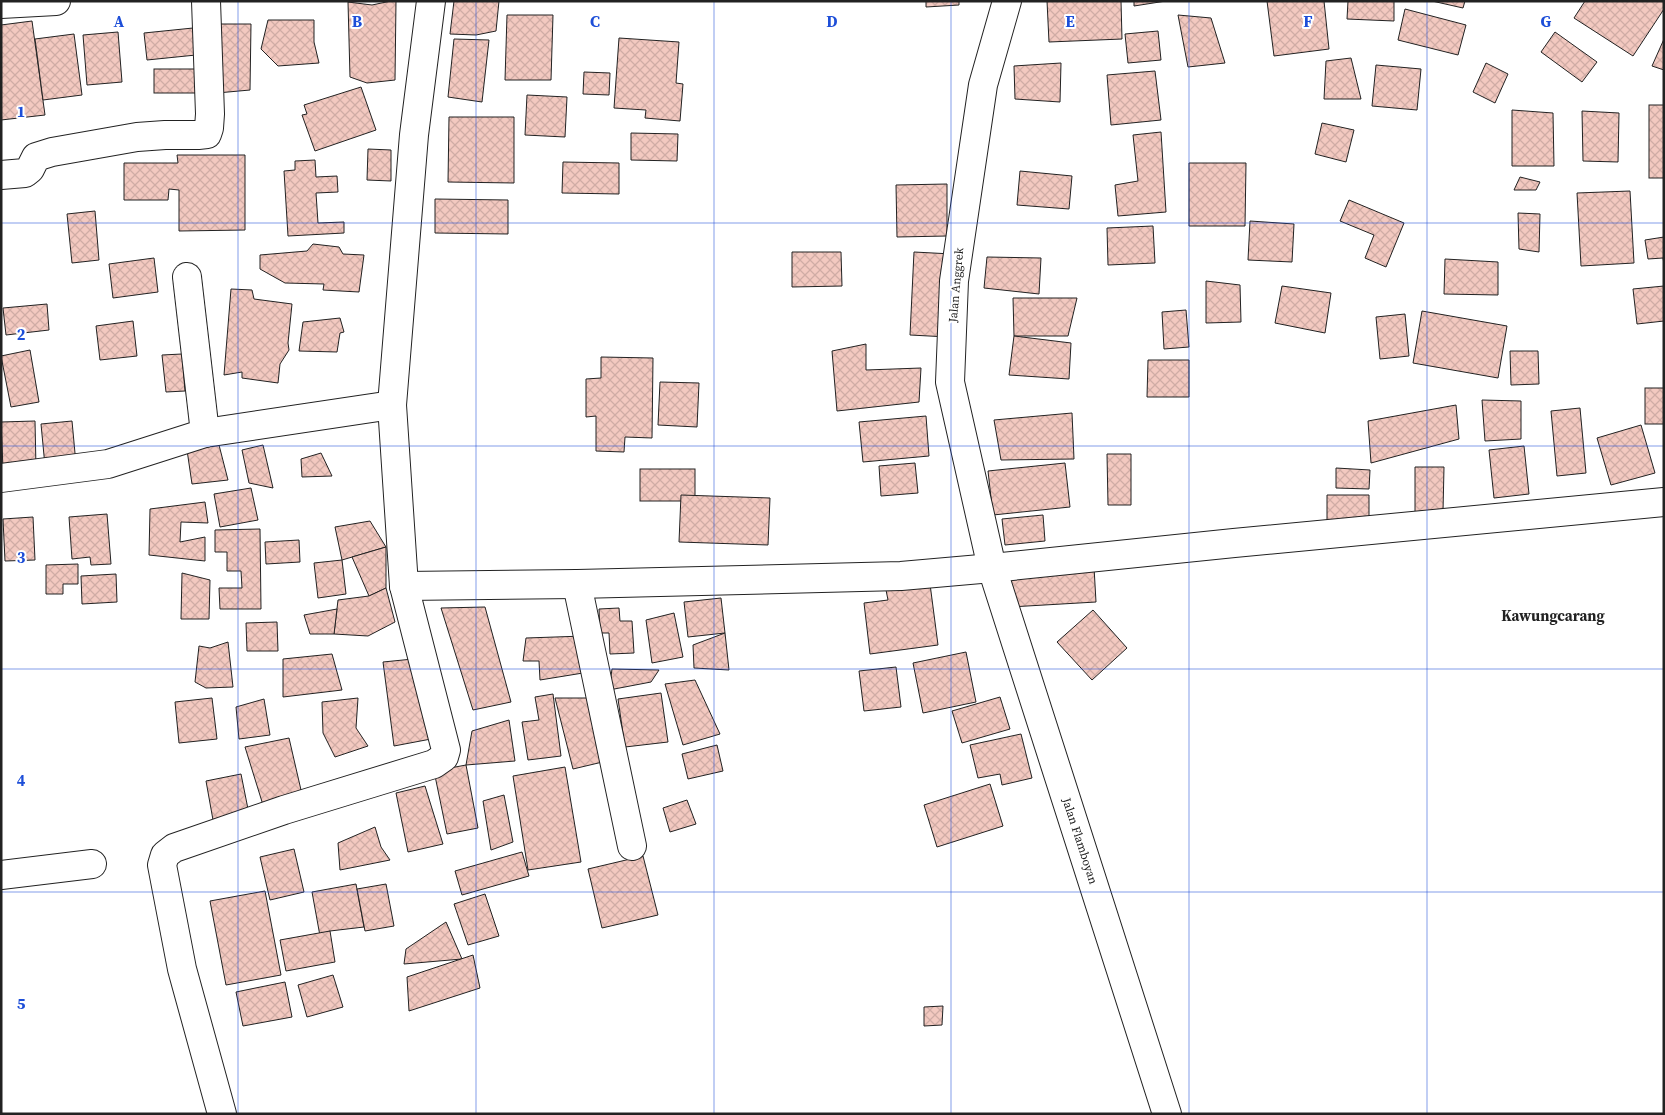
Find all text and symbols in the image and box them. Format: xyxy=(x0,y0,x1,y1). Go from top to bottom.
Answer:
text: A xyxy=(114,10,125,32)
text: B xyxy=(352,10,363,32)
text: C xyxy=(590,10,600,32)
text: D xyxy=(826,10,838,32)
text: E xyxy=(1065,10,1075,32)
text: F xyxy=(1303,10,1313,32)
text: G xyxy=(1541,10,1552,32)
text: 1 xyxy=(17,100,25,122)
street label: Jalan Anggrek xyxy=(945,247,967,324)
text: 2 xyxy=(17,323,26,345)
text: 3 xyxy=(17,546,26,568)
district label: Kawungcarang xyxy=(1501,605,1605,626)
text: 4 xyxy=(17,769,26,791)
street label: Jalan Flamboyan xyxy=(1058,795,1101,886)
text: 5 xyxy=(17,992,26,1014)

